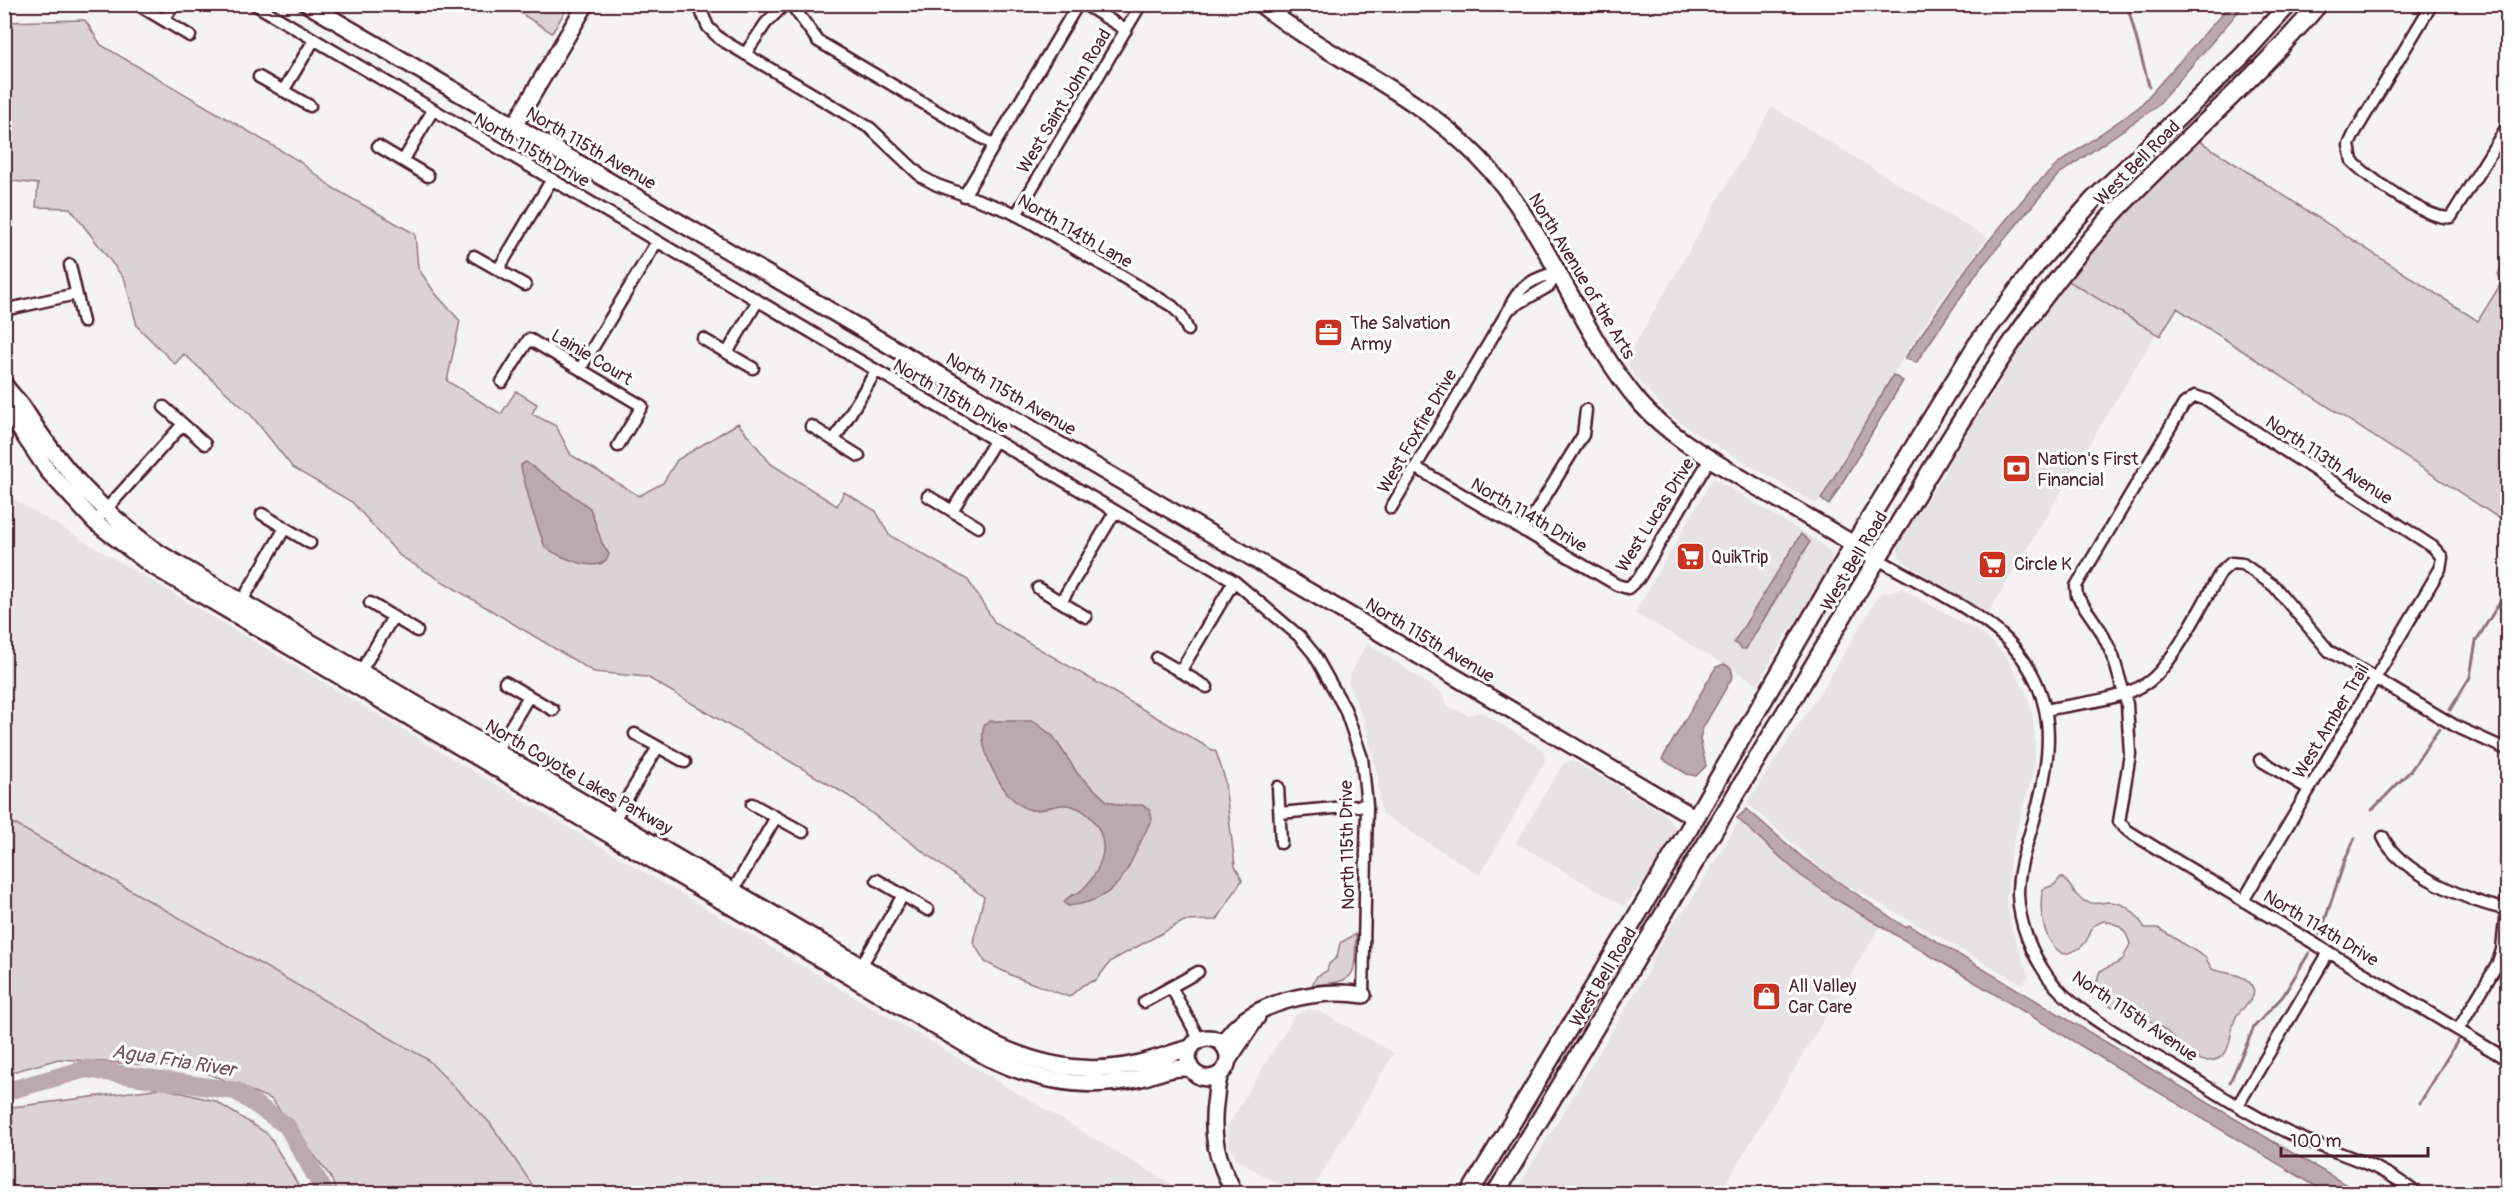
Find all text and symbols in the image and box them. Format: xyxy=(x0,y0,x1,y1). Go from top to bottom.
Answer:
street label: West Saint John Road xyxy=(1012,25,1117,178)
street label: North 115th Avenue xyxy=(522,102,660,195)
street label: North 115th Drive xyxy=(470,108,594,193)
street label: West Bell Road xyxy=(2090,116,2185,211)
street label: North 114th Lane xyxy=(1013,189,1136,274)
street label: North Avenue of the Arts xyxy=(1523,189,1640,364)
place label: The Salvation Army xyxy=(1350,312,1450,356)
office icon: The Salvation Army xyxy=(1313,317,1345,349)
street label: Lainie Court xyxy=(547,324,637,391)
street label: North 115th Avenue xyxy=(942,348,1080,441)
street label: North 115th Drive xyxy=(889,354,1013,439)
street label: West Foxfire Drive xyxy=(1373,365,1462,497)
street label: North 113th Avenue xyxy=(2261,411,2397,510)
place label: Nation's First Financial xyxy=(2037,448,2139,492)
bank icon: Nation's First Financial xyxy=(2000,453,2032,485)
street label: West Lucas Drive xyxy=(1611,454,1700,577)
street label: North 114th Drive xyxy=(1467,473,1591,558)
street label: West Bell Road xyxy=(1816,507,1893,615)
supermarket icon: QuikTrip xyxy=(1674,541,1706,573)
place label: QuikTrip xyxy=(1711,546,1769,569)
supermarket icon: Circle K xyxy=(1977,548,2009,580)
place label: Circle K xyxy=(2014,553,2072,576)
street label: North 115th Avenue xyxy=(1361,593,1499,688)
street label: West Amber Trail xyxy=(2288,659,2375,783)
street label: North Coyote Lakes Parkway xyxy=(481,714,677,841)
street label: North 115th Drive xyxy=(1335,780,1360,910)
street label: North 114th Drive xyxy=(2259,885,2383,972)
street label: West Bell Road xyxy=(1565,923,1642,1031)
street label: North 115th Avenue xyxy=(2068,966,2202,1067)
place label: All Valley Car Care xyxy=(1788,975,1857,1019)
shop icon: All Valley Car Care xyxy=(1751,980,1783,1012)
water label: Agua Fria River xyxy=(110,1038,240,1083)
scale bar xyxy=(2281,1120,2428,1158)
text: 100 m xyxy=(2290,1130,2342,1153)

